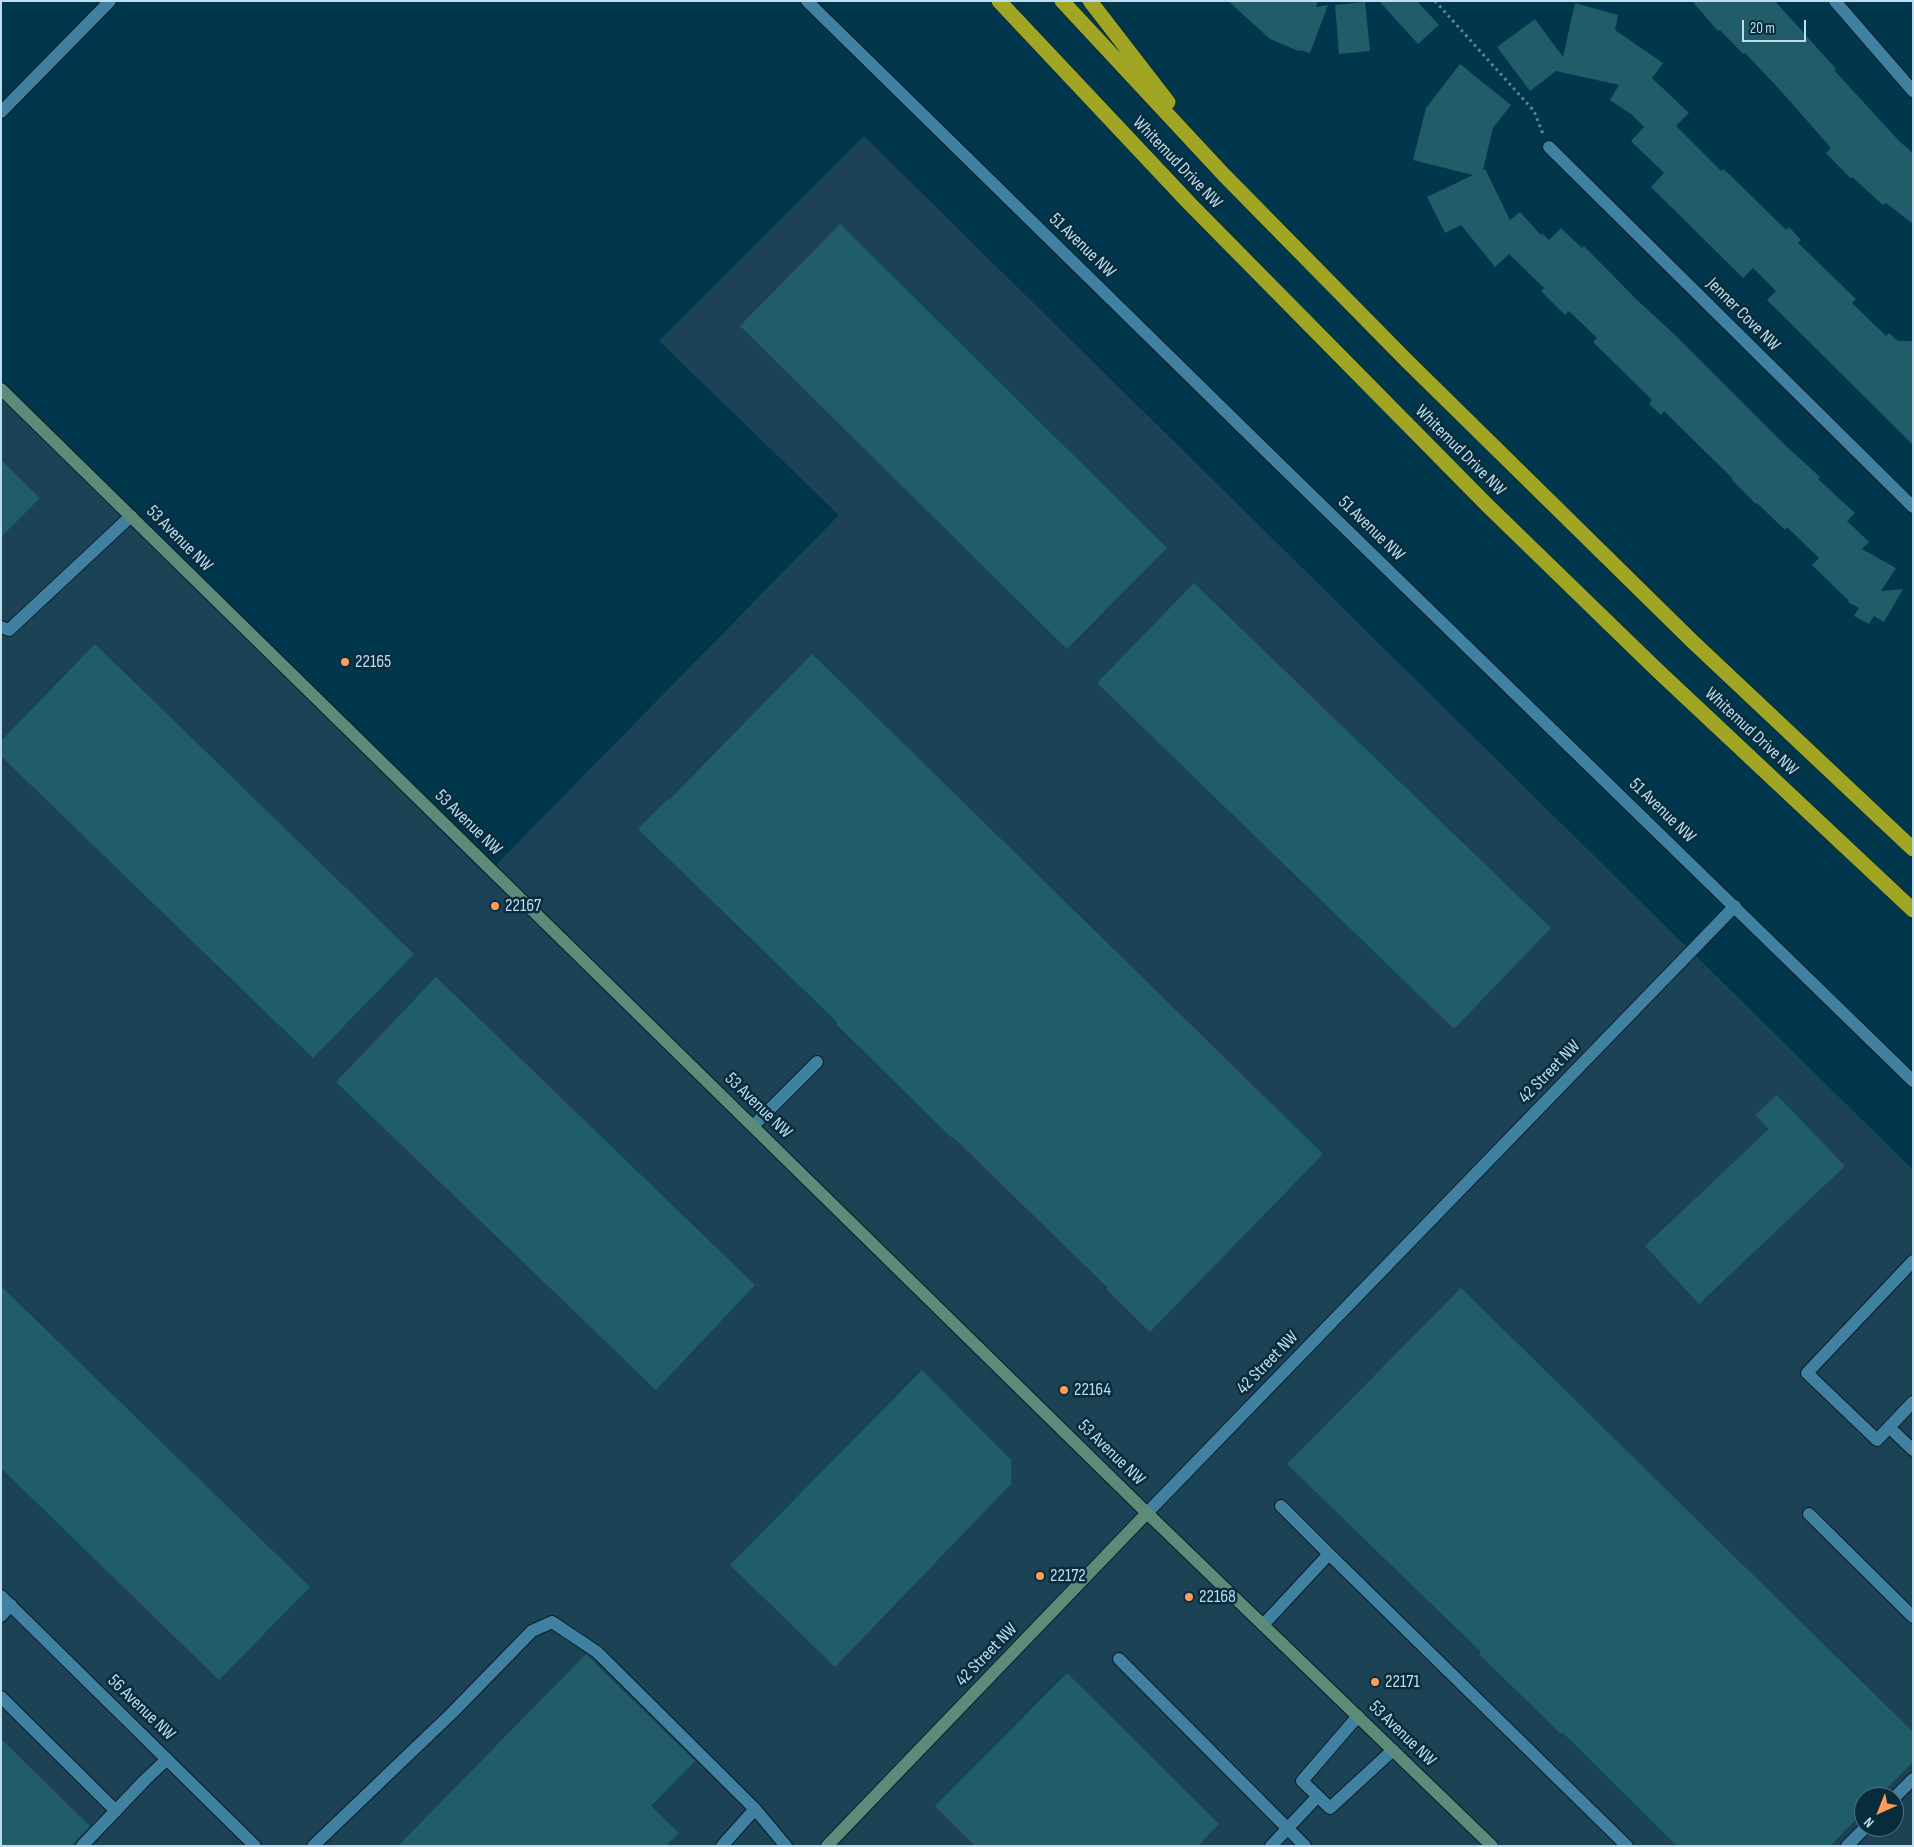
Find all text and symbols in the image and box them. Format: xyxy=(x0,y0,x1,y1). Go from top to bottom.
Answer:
scale bar xyxy=(1744,10,1808,42)
text: 20 m xyxy=(1750,19,1775,38)
street label: Whitemud Drive NW xyxy=(1128,112,1226,214)
street label: 51 Avenue NW xyxy=(1044,209,1120,283)
street label: Jenner Cove NW xyxy=(1702,274,1784,356)
street label: Whitemud Drive NW xyxy=(1410,401,1510,501)
street label: 51 Avenue NW xyxy=(1333,492,1409,566)
street label: 53 Avenue NW xyxy=(141,501,217,577)
place label: 22165 xyxy=(355,651,391,673)
marker: 22165 xyxy=(339,656,351,668)
street label: Whitemud Drive NW xyxy=(1700,683,1802,781)
street label: 51 Avenue NW xyxy=(1624,774,1700,848)
street label: 53 Avenue NW xyxy=(430,786,506,860)
place label: 22167 xyxy=(505,895,541,917)
marker: 22167 xyxy=(489,900,501,912)
street label: 42 Street NW xyxy=(1515,1036,1585,1108)
street label: 53 Avenue NW xyxy=(720,1069,796,1143)
street label: 42 Street NW xyxy=(1233,1327,1303,1399)
place label: 22164 xyxy=(1074,1379,1111,1401)
marker: 22164 xyxy=(1058,1384,1070,1396)
street label: 53 Avenue NW xyxy=(1073,1416,1149,1490)
place label: 22172 xyxy=(1050,1565,1086,1587)
marker: 22172 xyxy=(1034,1570,1046,1582)
place label: 22168 xyxy=(1199,1586,1236,1608)
marker: 22168 xyxy=(1183,1591,1195,1603)
street label: 42 Street NW xyxy=(952,1619,1022,1691)
street label: 56 Avenue NW xyxy=(103,1670,179,1746)
place label: 22171 xyxy=(1385,1671,1420,1693)
marker: 22171 xyxy=(1369,1676,1381,1688)
street label: 53 Avenue NW xyxy=(1364,1697,1440,1771)
north arrow xyxy=(1854,1787,1904,1837)
text: N xyxy=(1860,1814,1878,1831)

